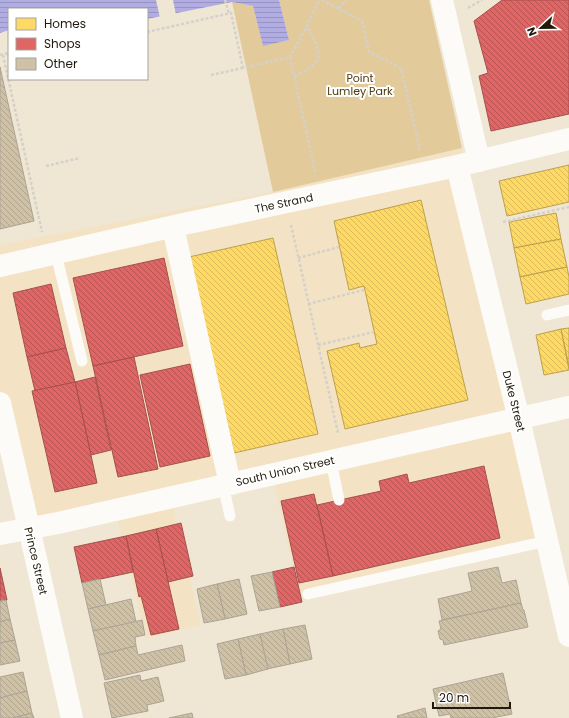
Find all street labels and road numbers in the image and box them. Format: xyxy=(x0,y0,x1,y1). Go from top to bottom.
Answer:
street label: The Strand xyxy=(253,189,315,217)
street label: Duke Street xyxy=(499,369,529,433)
street label: South Union Street xyxy=(234,452,336,490)
street label: Prince Street xyxy=(20,526,52,596)

